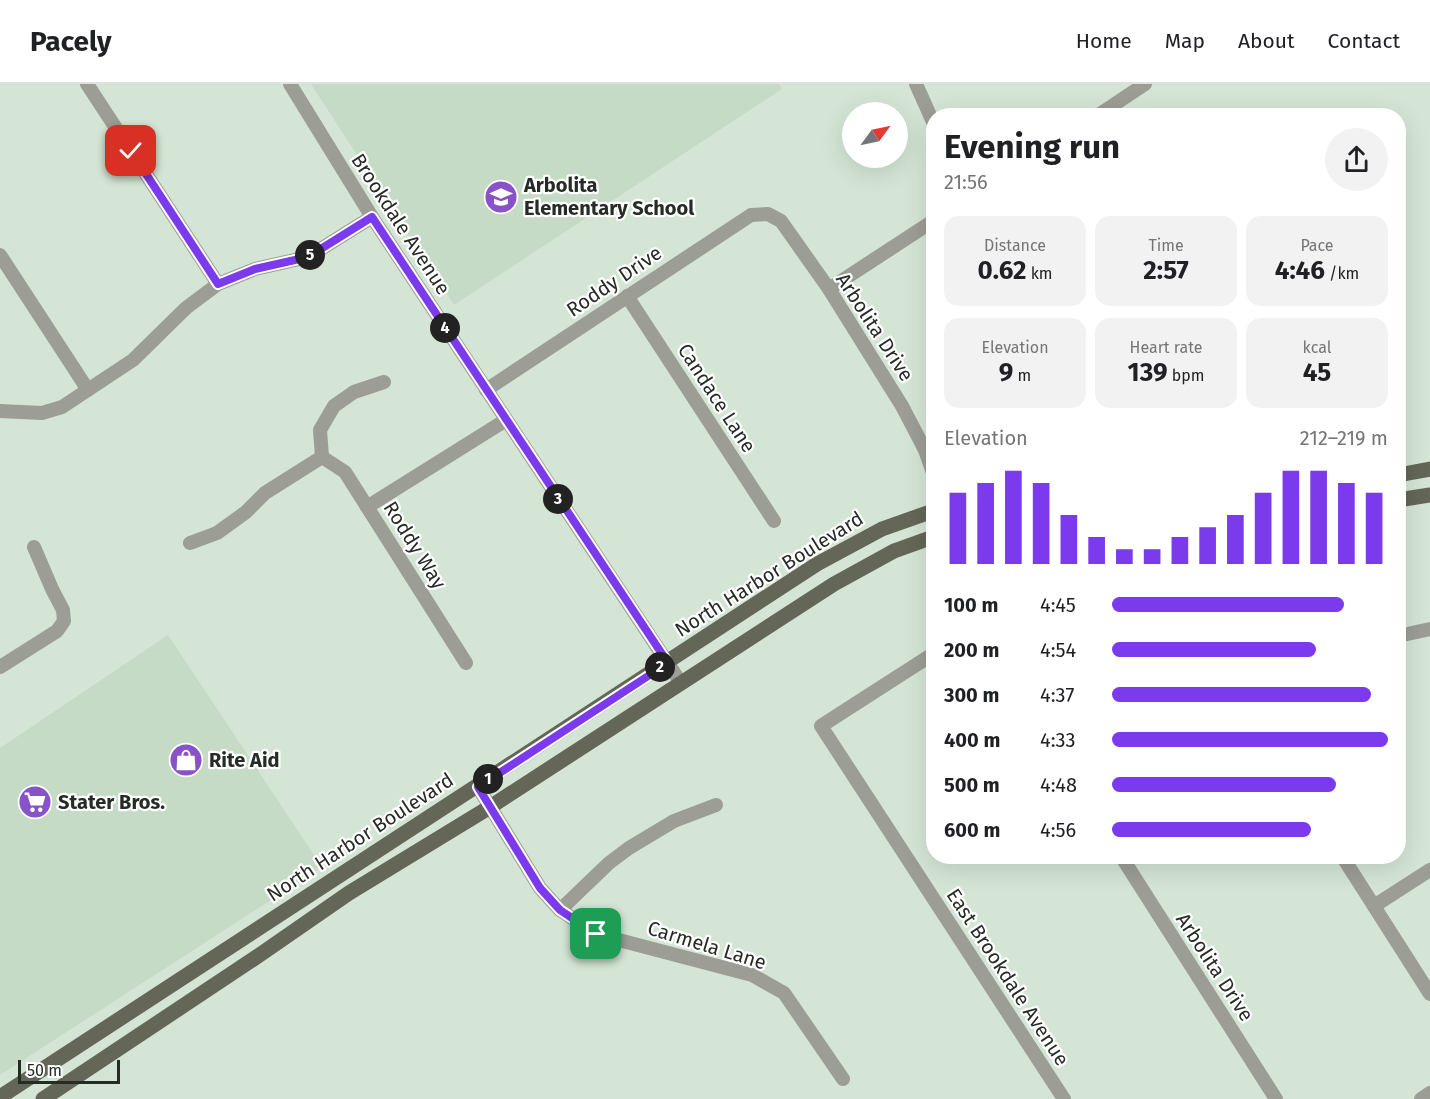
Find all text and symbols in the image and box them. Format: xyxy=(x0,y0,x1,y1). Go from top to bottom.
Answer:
text: Pacely xyxy=(30,25,112,58)
text: Home xyxy=(1076,28,1132,54)
text: Map xyxy=(1165,28,1205,54)
text: About xyxy=(1238,28,1295,54)
text: Contact xyxy=(1328,28,1400,54)
north arrow xyxy=(842,102,908,168)
map controls xyxy=(842,102,908,168)
pin xyxy=(105,125,156,176)
text: Evening run xyxy=(944,127,1120,167)
button: share xyxy=(1325,128,1388,191)
icon: check xyxy=(114,134,147,167)
street label: Brookdale Avenue xyxy=(346,149,456,299)
text: 21:56 xyxy=(944,170,988,194)
place label: Arbolita Elementary School xyxy=(523,173,694,220)
school or university icon: Arbolita Elementary School xyxy=(483,179,519,215)
text: Distance xyxy=(984,236,1046,255)
text: Time xyxy=(1148,236,1184,255)
text: Pace xyxy=(1300,236,1334,255)
pin: 5 xyxy=(295,240,325,270)
street label: Roddy Drive xyxy=(562,240,666,322)
text: 5 xyxy=(306,245,314,264)
text: 0.62 xyxy=(977,255,1026,286)
text: 2:57 xyxy=(1143,255,1189,286)
text: 4:46 xyxy=(1275,255,1325,286)
text: km xyxy=(1026,264,1053,283)
text: /km xyxy=(1325,264,1359,283)
street label: Arbolita Drive xyxy=(831,268,919,386)
pin: 4 xyxy=(430,313,460,343)
text: 4 xyxy=(440,318,450,337)
text: Elevation xyxy=(981,338,1049,357)
text: Heart rate xyxy=(1130,338,1202,357)
text: kcal xyxy=(1303,338,1331,357)
street label: Candace Lane xyxy=(673,339,761,457)
text: 9 xyxy=(999,357,1013,388)
text: 139 xyxy=(1128,357,1167,388)
text: 45 xyxy=(1303,357,1331,388)
text: m xyxy=(1013,366,1031,385)
text: bpm xyxy=(1167,366,1204,385)
text: Elevation xyxy=(944,426,1028,450)
text: 212–219 m xyxy=(1300,426,1388,450)
pin: 3 xyxy=(543,484,573,514)
text: 3 xyxy=(554,489,562,508)
street label: Roddy Way xyxy=(379,497,451,593)
street label: North Harbor Boulevard xyxy=(670,506,868,642)
text: 100 m xyxy=(944,593,998,617)
text: 4:45 xyxy=(1040,593,1076,617)
text: 200 m xyxy=(944,638,999,662)
text: 4:54 xyxy=(1040,638,1076,662)
pin: 2 xyxy=(645,652,675,682)
text: 2 xyxy=(656,657,664,676)
text: 300 m xyxy=(944,683,999,707)
text: 4:37 xyxy=(1040,683,1074,707)
text: 400 m xyxy=(944,728,1000,752)
text: 4:33 xyxy=(1040,728,1076,752)
shop icon: Rite Aid xyxy=(168,742,204,778)
place label: Rite Aid xyxy=(209,748,280,772)
pin: 1 xyxy=(473,764,503,794)
street label: North Harbor Boulevard xyxy=(262,768,458,906)
text: 1 xyxy=(484,769,492,788)
text: 500 m xyxy=(944,773,1000,797)
text: 4:48 xyxy=(1040,773,1077,797)
supermarket icon: Stater Bros. xyxy=(17,784,53,820)
place label: Stater Bros. xyxy=(58,790,165,814)
text: 600 m xyxy=(944,818,1000,842)
text: 4:56 xyxy=(1040,818,1076,842)
street label: East Brookdale Avenue xyxy=(942,884,1074,1070)
pin xyxy=(570,908,621,959)
street label: Arbolita Drive xyxy=(1171,908,1259,1026)
street label: Carmela Lane xyxy=(645,916,769,974)
icon: arrive xyxy=(579,917,612,950)
scale bar xyxy=(18,1057,120,1084)
text: 50 m xyxy=(27,1061,62,1080)

